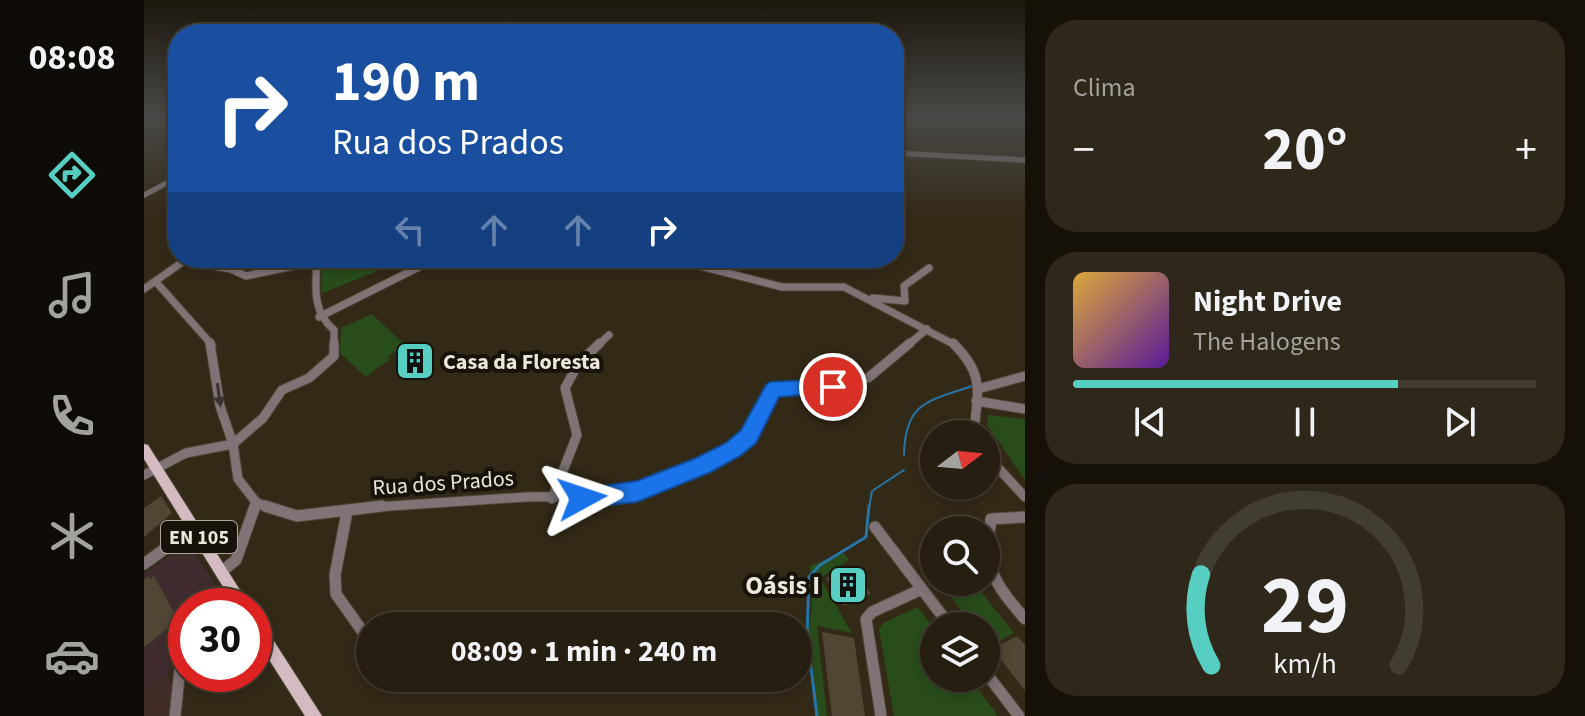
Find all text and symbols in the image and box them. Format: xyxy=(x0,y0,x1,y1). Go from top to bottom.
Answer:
text: 08:08 xyxy=(29,32,115,83)
text: 190 m xyxy=(332,43,480,122)
icon: right xyxy=(200,56,304,160)
text: Clima xyxy=(1073,69,1136,106)
text: 20° xyxy=(1262,108,1348,193)
text: Rua dos Prados xyxy=(332,117,564,168)
text: − xyxy=(1073,119,1095,182)
text: + xyxy=(1515,119,1537,182)
icon: directions xyxy=(44,147,100,203)
icon: left xyxy=(388,208,432,252)
icon: ahead xyxy=(472,208,516,252)
icon: ahead xyxy=(556,208,600,252)
icon: right xyxy=(640,208,684,252)
icon: music xyxy=(44,267,100,323)
text: Night Drive xyxy=(1193,280,1342,323)
text: The Halogens xyxy=(1193,323,1341,360)
building icon: Casa da Floresta xyxy=(394,340,436,382)
place label: Casa da Floresta xyxy=(443,346,601,378)
pin xyxy=(799,353,867,421)
icon: arrive xyxy=(811,365,855,409)
one-way arrow xyxy=(213,383,226,408)
icon: phone xyxy=(44,388,100,444)
icon: previous xyxy=(1128,400,1172,444)
icon: pause xyxy=(1283,400,1327,444)
icon: next xyxy=(1438,400,1482,444)
north arrow xyxy=(920,420,1000,500)
map controls xyxy=(920,420,1000,692)
position arrow xyxy=(540,456,624,540)
street label: Rua dos Prados xyxy=(371,462,515,504)
icon: climate xyxy=(44,508,100,564)
button: search xyxy=(920,516,1000,596)
road number: EN 105 xyxy=(161,521,237,553)
text: 29 xyxy=(1261,547,1349,665)
building icon: Oásis I xyxy=(827,564,869,606)
place label: Oásis I xyxy=(745,567,820,604)
speed limit sign: 30 xyxy=(168,588,272,692)
button: layers xyxy=(920,612,1000,692)
icon: car xyxy=(44,628,100,684)
text: 08:09 · 1 min · 240 m xyxy=(451,630,717,673)
text: km/h xyxy=(1273,644,1337,684)

